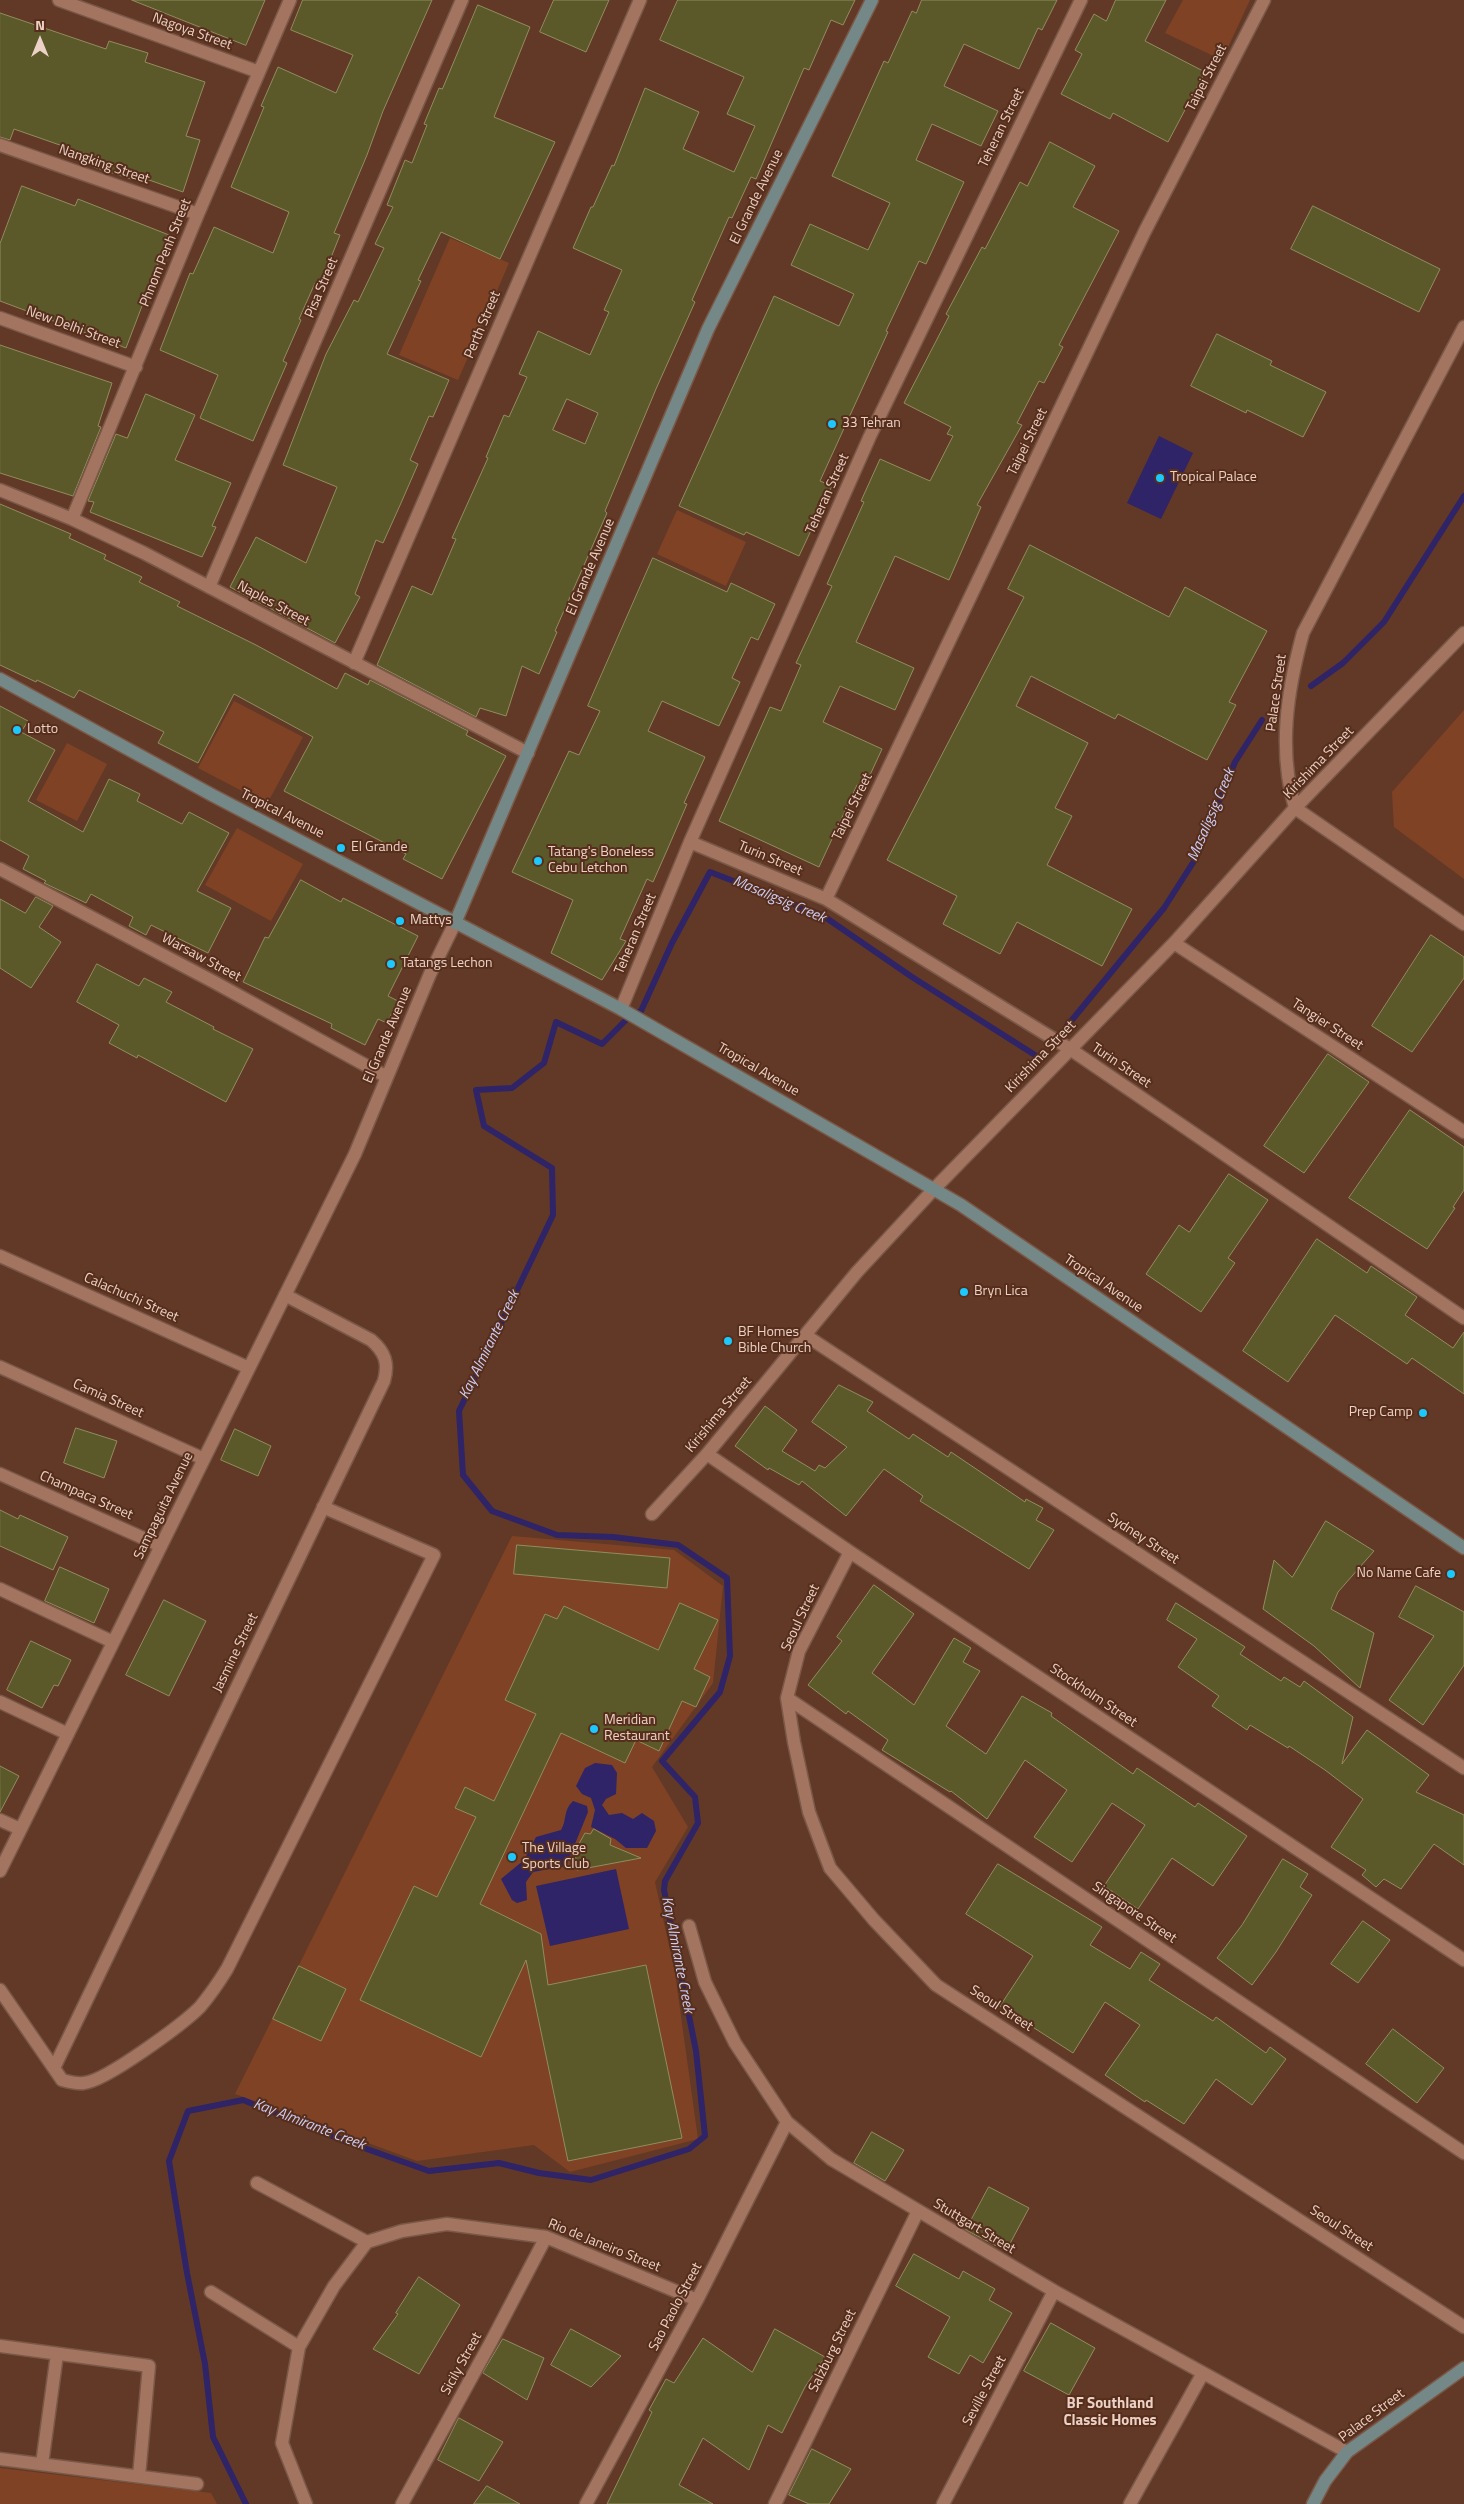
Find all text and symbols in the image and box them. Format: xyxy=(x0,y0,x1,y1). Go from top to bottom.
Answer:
street label: Nagoya Street xyxy=(150,10,234,54)
text: N xyxy=(35,14,45,35)
north arrow xyxy=(15,15,65,65)
street label: Taipei Street xyxy=(1183,42,1231,114)
street label: Teheran Street xyxy=(976,86,1028,170)
street label: Nangking Street xyxy=(56,142,152,188)
street label: El Grande Avenue xyxy=(727,147,787,247)
street label: Phnom Penh Street xyxy=(137,197,195,309)
street label: Pisa Street xyxy=(302,255,342,321)
street label: Perth Street xyxy=(461,289,505,361)
street label: New Delhi Street xyxy=(24,303,122,353)
street label: Taipei Street xyxy=(1004,406,1052,478)
place label: 33 Tehran xyxy=(842,416,901,432)
marker: 33 Tehran xyxy=(826,418,838,430)
street label: Teheran Street xyxy=(803,451,853,537)
place label: Tropical Palace xyxy=(1170,470,1257,486)
marker: Tropical Palace xyxy=(1154,472,1166,484)
street label: El Grande Avenue xyxy=(563,516,619,618)
street label: Naples Street xyxy=(234,578,312,630)
street label: Palace Street xyxy=(1263,653,1291,733)
place label: Lotto xyxy=(27,722,58,738)
street label: Kirishima Street xyxy=(1280,723,1358,803)
marker: Lotto xyxy=(11,724,23,736)
water label: Masaligsig Creek xyxy=(1184,766,1240,864)
street label: Taipei Street xyxy=(829,771,877,843)
street label: Tropical Avenue xyxy=(237,786,327,842)
street label: Turin Street xyxy=(735,838,805,880)
place label: El Grande xyxy=(351,840,408,856)
marker: El Grande xyxy=(335,842,347,854)
place label: Tatang's Boneless Cebu Letchon xyxy=(548,845,654,878)
marker: Tatang's Boneless Cebu Letchon xyxy=(532,855,544,867)
water label: Masaligsig Creek xyxy=(730,872,828,928)
street label: Teheran Street xyxy=(611,891,661,977)
place label: Mattys xyxy=(410,913,452,929)
marker: Mattys xyxy=(394,915,406,927)
street label: Warsaw Street xyxy=(158,930,244,986)
place label: Tatangs Lechon xyxy=(401,956,493,972)
marker: Tatangs Lechon xyxy=(385,958,397,970)
street label: El Grande Avenue xyxy=(360,984,416,1086)
street label: Tangier Street xyxy=(1288,996,1366,1054)
street label: Kirishima Street xyxy=(1002,1017,1080,1097)
street label: Tropical Avenue xyxy=(714,1040,802,1100)
street label: Turin Street xyxy=(1088,1040,1154,1092)
street label: Tropical Avenue xyxy=(1060,1251,1146,1317)
street label: Calachuchi Street xyxy=(81,1270,181,1326)
place label: Bryn Lica xyxy=(974,1284,1028,1300)
marker: Bryn Lica xyxy=(958,1286,970,1298)
water label: Kay Almirante Creek xyxy=(456,1288,524,1402)
place label: BF Homes Bible Church xyxy=(738,1325,811,1358)
marker: BF Homes Bible Church xyxy=(722,1335,734,1347)
street label: Kirishima Street xyxy=(682,1374,756,1456)
street label: Camia Street xyxy=(70,1376,146,1422)
place label: Prep Camp xyxy=(1349,1405,1413,1421)
marker: Prep Camp xyxy=(1417,1407,1429,1419)
street label: Sampaguita Avenue xyxy=(131,1450,197,1562)
street label: Champaca Street xyxy=(37,1468,135,1524)
street label: Sydney Street xyxy=(1104,1510,1182,1568)
place label: No Name Cafe xyxy=(1357,1566,1441,1582)
marker: No Name Cafe xyxy=(1445,1568,1457,1580)
street label: Seoul Street xyxy=(778,1582,824,1654)
street label: Jasmine Street xyxy=(210,1611,262,1695)
street label: Stockholm Street xyxy=(1046,1661,1140,1731)
place label: Meridian Restaurant xyxy=(604,1713,670,1745)
marker: Meridian Restaurant xyxy=(588,1723,600,1735)
place label: The Village Sports Club xyxy=(522,1841,589,1874)
marker: The Village Sports Club xyxy=(506,1851,518,1863)
street label: Singapore Street xyxy=(1089,1879,1179,1947)
water label: Kay Almirante Creek xyxy=(657,1895,697,2015)
street label: Seoul Street xyxy=(966,1982,1036,2036)
water label: Kay Almirante Creek xyxy=(250,2095,368,2155)
street label: Stuttgart Street xyxy=(930,2196,1018,2258)
street label: Seoul Street xyxy=(1306,2202,1376,2256)
street label: Rio de Janeiro Street xyxy=(545,2216,663,2276)
street label: Sao Paolo Street xyxy=(646,2260,706,2354)
street label: Salzburg Street xyxy=(806,2307,860,2395)
street label: Sicily Street xyxy=(438,2330,486,2398)
street label: Seville Street xyxy=(959,2353,1011,2429)
street label: Palace Street xyxy=(1336,2386,1408,2446)
district label: BF Southland Classic Homes xyxy=(1063,2395,1157,2430)

